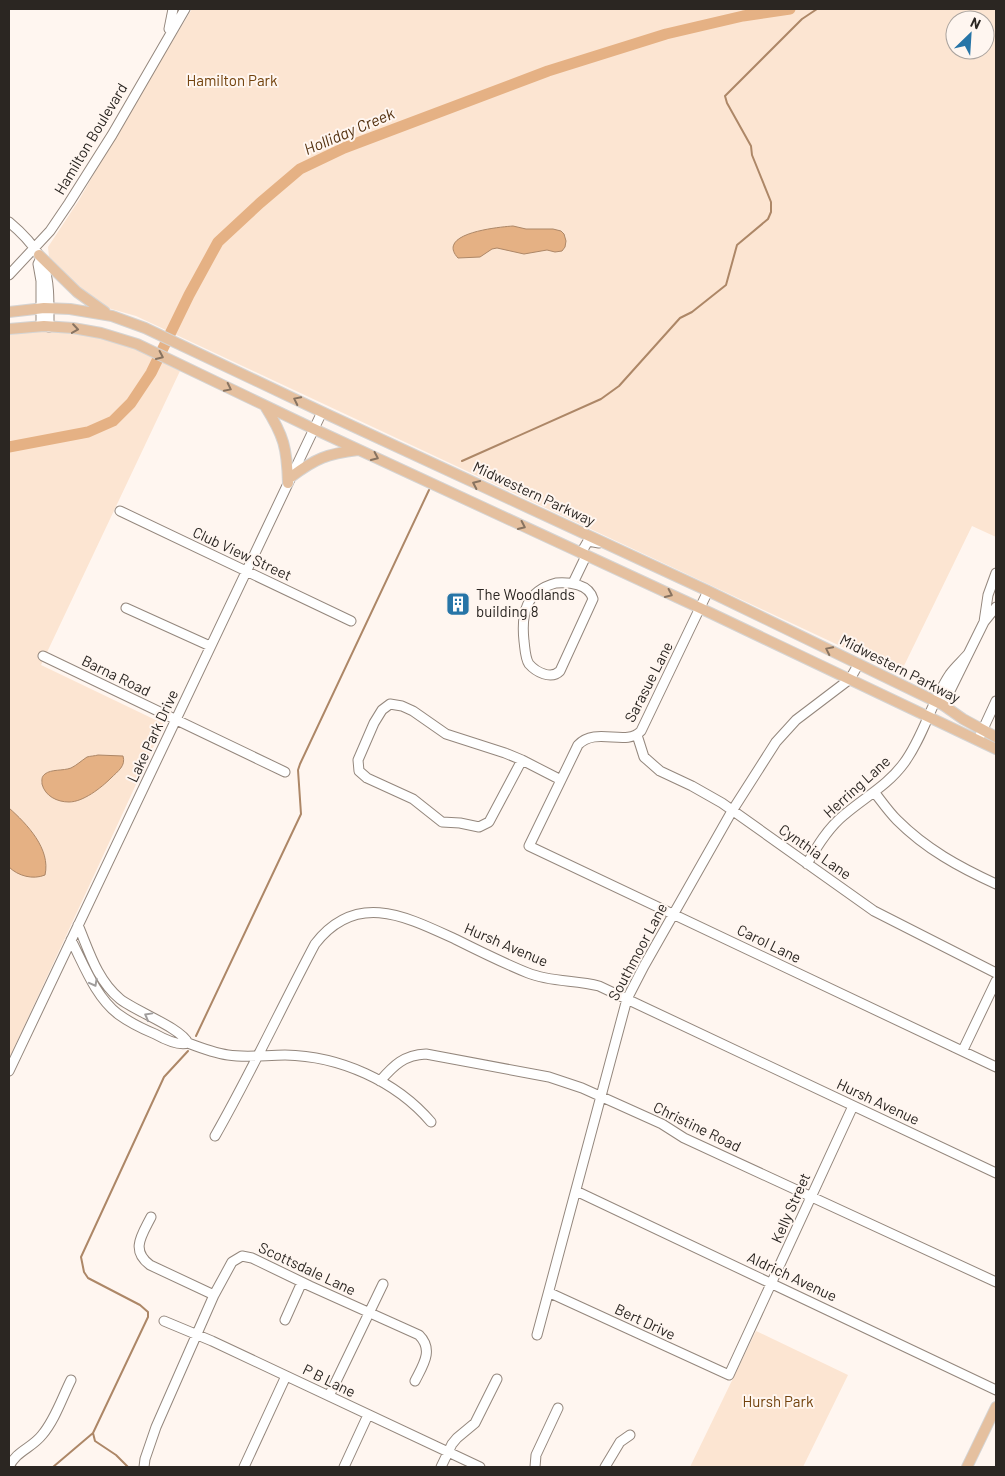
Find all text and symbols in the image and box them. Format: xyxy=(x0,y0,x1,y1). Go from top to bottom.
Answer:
north arrow xyxy=(945,10,995,60)
text: N xyxy=(968,13,984,32)
park label: Hamilton Park xyxy=(186,71,278,89)
street label: Hamilton Boulevard xyxy=(50,80,130,197)
water label: Holliday Creek xyxy=(301,103,397,158)
one-way arrow xyxy=(70,323,79,333)
one-way arrow xyxy=(155,349,164,360)
one-way arrow xyxy=(223,382,232,392)
one-way arrow xyxy=(293,396,302,407)
one-way arrow xyxy=(370,451,379,462)
street label: Midwestern Parkway xyxy=(470,457,598,529)
one-way arrow xyxy=(472,480,481,490)
one-way arrow xyxy=(517,519,526,530)
street label: Club View Street xyxy=(190,522,295,584)
place label: The Woodlands building 8 xyxy=(476,585,575,620)
one-way arrow xyxy=(664,588,673,599)
building icon: The Woodlands building 8 xyxy=(445,591,471,617)
street label: Midwestern Parkway xyxy=(837,630,964,706)
street label: Sarasue Lane xyxy=(620,638,676,725)
one-way arrow xyxy=(825,646,834,657)
street label: Barna Road xyxy=(79,651,154,699)
street label: Lake Park Drive xyxy=(123,686,181,785)
street label: Herring Lane xyxy=(819,752,894,821)
street label: Cynthia Lane xyxy=(776,820,855,883)
street label: Southmoor Lane xyxy=(604,900,670,1003)
street label: Hursh Avenue xyxy=(462,918,551,970)
street label: Carol Lane xyxy=(735,920,804,966)
one-way arrow xyxy=(88,978,98,987)
one-way arrow xyxy=(144,1012,153,1022)
street label: Hursh Avenue xyxy=(834,1074,923,1128)
street label: Christine Road xyxy=(651,1097,744,1155)
street label: Kelly Street xyxy=(767,1170,814,1245)
street label: Scottsdale Lane xyxy=(256,1238,359,1298)
street label: Aldrich Avenue xyxy=(745,1248,840,1305)
street label: Bert Drive xyxy=(612,1299,679,1343)
street label: P B Lane xyxy=(300,1360,359,1401)
park label: Hursh Park xyxy=(742,1392,814,1410)

